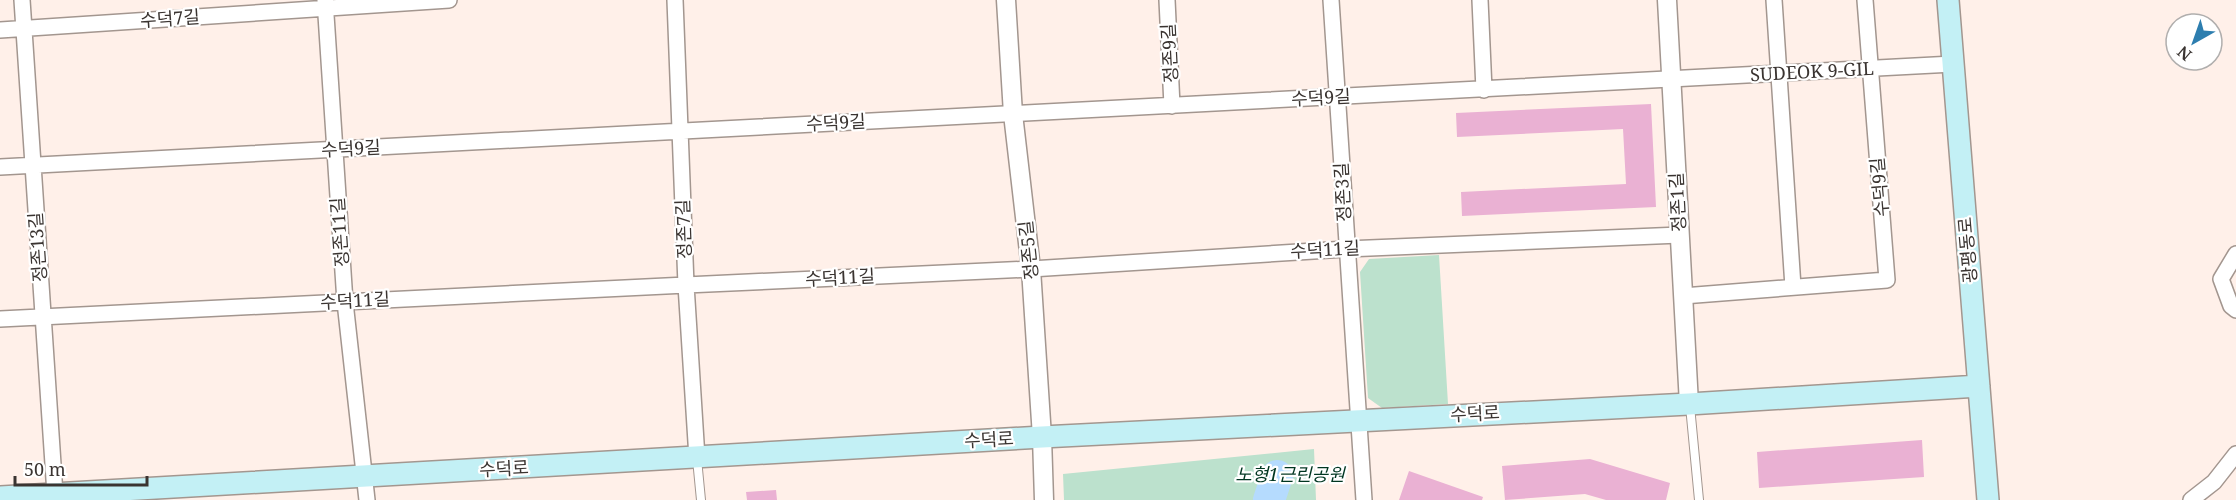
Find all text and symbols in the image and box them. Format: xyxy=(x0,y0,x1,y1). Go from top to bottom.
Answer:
street label: 수덕7길 xyxy=(139,4,201,32)
north arrow xyxy=(2164,12,2224,72)
street label: 정존9길 xyxy=(1155,23,1183,84)
text: N xyxy=(2172,41,2196,66)
street label: SUDEOK 9-GIL xyxy=(1749,56,1874,86)
street label: 수덕9길 xyxy=(1290,83,1351,111)
street label: 수덕9길 xyxy=(805,108,866,136)
street label: 수덕9길 xyxy=(320,134,381,162)
street label: 수덕9길 xyxy=(1864,156,1894,218)
street label: 정존3길 xyxy=(1328,162,1356,223)
street label: 정존1길 xyxy=(1663,172,1691,233)
street label: 정존11길 xyxy=(325,196,353,268)
street label: 정존7길 xyxy=(670,199,696,259)
street label: 정존13길 xyxy=(23,211,51,283)
street label: 광평동로 xyxy=(1952,216,1982,284)
street label: 정존5길 xyxy=(1013,219,1043,281)
street label: 수덕11길 xyxy=(1289,235,1360,263)
street label: 수덕11길 xyxy=(804,263,875,291)
street label: 수덕11길 xyxy=(319,286,390,314)
street label: 수덕로 xyxy=(1450,400,1500,426)
street label: 수덕로 xyxy=(964,426,1014,452)
scale bar xyxy=(15,449,147,487)
street label: 수덕로 xyxy=(479,455,529,481)
text: 50 m xyxy=(24,457,66,481)
park label: 노형1근린공원 xyxy=(1235,462,1346,486)

